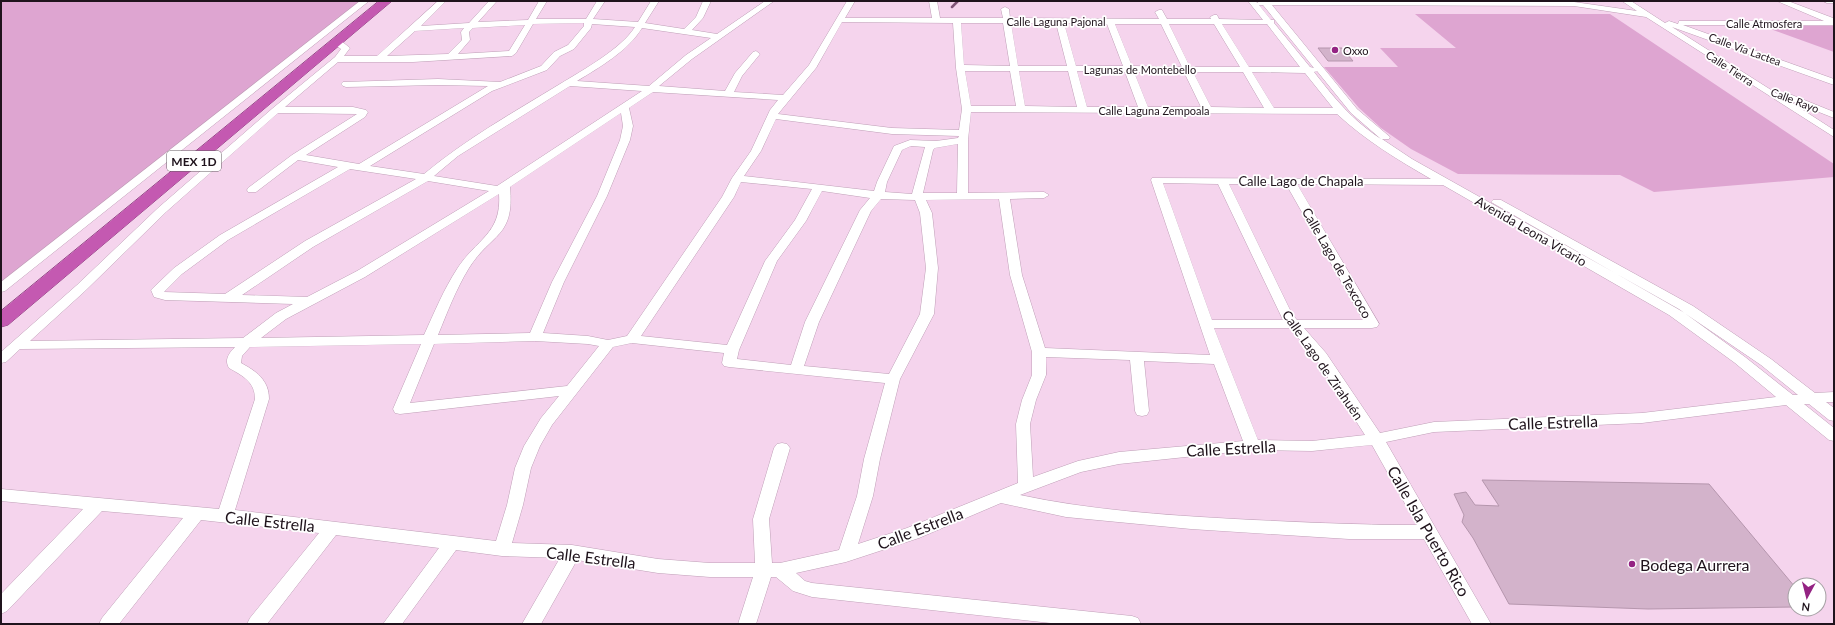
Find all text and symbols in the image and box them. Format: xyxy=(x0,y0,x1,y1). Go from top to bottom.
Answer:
street label: Calle Laguna Pajonal xyxy=(1007,15,1106,28)
street label: Calle Atmosfera xyxy=(1726,17,1802,30)
street label: Calle Vía Lactea xyxy=(1707,30,1783,68)
place label: Oxxo xyxy=(1343,44,1369,57)
marker: Oxxo xyxy=(1330,45,1340,55)
street label: Calle Tierra xyxy=(1704,48,1756,88)
street label: Lagunas de Montebello xyxy=(1084,63,1196,76)
street label: Calle Rayo xyxy=(1769,85,1821,115)
street label: Calle Laguna Zempoala xyxy=(1098,104,1210,117)
road number: MEX 1D xyxy=(167,151,221,171)
street label: Calle Lago de Chapala xyxy=(1238,173,1364,189)
street label: Avenida Leona Vicario xyxy=(1472,193,1590,269)
street label: Calle Lago de Texcoco xyxy=(1299,205,1375,321)
street label: Calle Lago de Zirahuén xyxy=(1279,307,1367,423)
street label: Calle Estrella xyxy=(1508,411,1598,433)
street label: Calle Estrella xyxy=(1186,436,1276,460)
street label: Calle Isla Puerto Rico xyxy=(1384,462,1474,600)
street label: Calle Estrella xyxy=(875,503,965,553)
street label: Calle Estrella xyxy=(224,507,316,535)
street label: Calle Estrella xyxy=(545,542,637,572)
place label: Bodega Aurrera xyxy=(1640,555,1750,574)
marker: Bodega Aurrera xyxy=(1627,559,1637,569)
north arrow xyxy=(1787,577,1827,617)
text: N xyxy=(1801,600,1811,614)

